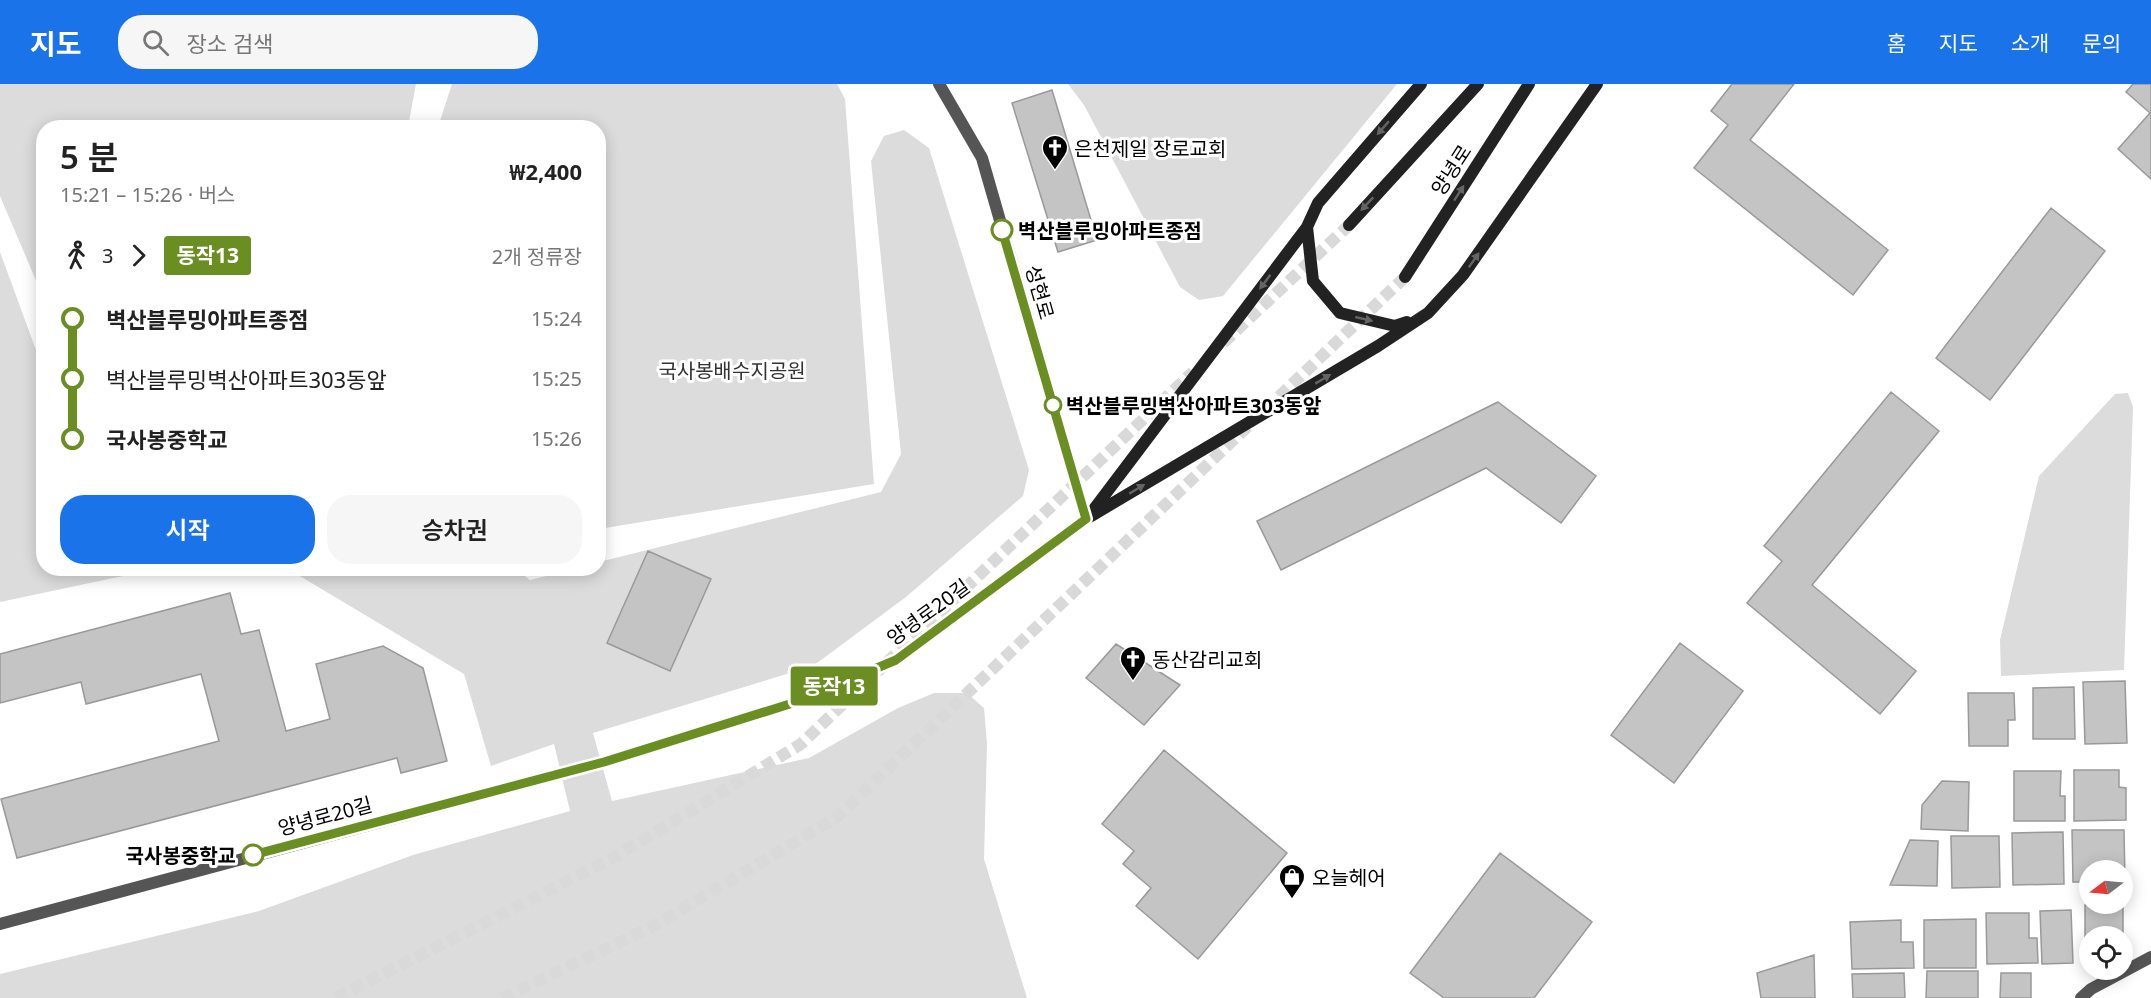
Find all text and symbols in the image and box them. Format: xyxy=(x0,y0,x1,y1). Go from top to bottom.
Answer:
search box xyxy=(118,15,538,69)
text: 지도 xyxy=(30,24,82,62)
icon: search xyxy=(139,26,172,59)
text: 장소 검색 xyxy=(187,28,273,58)
text: 홈 xyxy=(1887,29,1906,57)
text: 지도 xyxy=(1939,29,1978,57)
text: 소개 xyxy=(2011,29,2049,57)
text: 문의 xyxy=(2082,29,2121,57)
one-way arrow xyxy=(1377,120,1390,135)
church icon: 은천제일 장로교회 xyxy=(1040,133,1070,171)
text: 5 분 xyxy=(60,134,118,179)
place label: 은천제일 장로교회 xyxy=(1074,135,1226,162)
street label: 양녕로 xyxy=(1425,139,1477,201)
text: ₩2,400 xyxy=(509,156,582,186)
text: 15:21 – 15:26 · 버스 xyxy=(60,181,235,208)
one-way arrow xyxy=(1454,185,1465,201)
one-way arrow xyxy=(1360,197,1374,212)
place label: 벽산블루밍아파트종점 xyxy=(1018,217,1202,244)
marker: 벽산블루밍아파트종점 xyxy=(991,219,1013,241)
icon: walk xyxy=(60,239,93,272)
icon: forward xyxy=(122,239,155,272)
text: 동작13 xyxy=(176,241,239,269)
text: 3 xyxy=(102,242,113,269)
text: 2개 정류장 xyxy=(492,243,582,270)
one-way arrow xyxy=(1468,252,1479,268)
street label: 성현로 xyxy=(1019,262,1061,322)
one-way arrow xyxy=(1259,274,1271,290)
text: 벽산블루밍아파트종점 xyxy=(106,304,308,334)
text: 15:24 xyxy=(531,305,582,332)
one-way arrow xyxy=(1354,315,1373,324)
park label: 국사봉배수지공원 xyxy=(658,357,806,384)
text: 벽산블루밍벽산아파트303동앞 xyxy=(106,364,387,394)
text: 15:25 xyxy=(531,365,582,392)
one-way arrow xyxy=(1315,374,1331,385)
place label: 벽산블루밍벽산아파트303동앞 xyxy=(1066,392,1322,419)
marker: 벽산블루밍벽산아파트303동앞 xyxy=(1044,396,1062,414)
text: 국사봉중학교 xyxy=(106,424,227,454)
text: 15:26 xyxy=(531,425,582,452)
one-way arrow xyxy=(1129,484,1146,494)
button: 시작 xyxy=(60,495,315,564)
button: 승차권 xyxy=(327,495,582,564)
street label: 양녕로20길 xyxy=(881,573,975,651)
church icon: 동산감리교회 xyxy=(1118,644,1148,682)
place label: 동산감리교회 xyxy=(1152,646,1262,673)
line badge: 동작13 xyxy=(792,666,876,706)
text: 동작13 xyxy=(803,672,865,700)
street label: 양녕로20길 xyxy=(275,790,375,842)
place label: 국사봉중학교 xyxy=(126,842,236,869)
marker: 국사봉중학교 xyxy=(242,844,264,866)
north arrow xyxy=(2079,860,2133,914)
map controls xyxy=(2079,860,2133,980)
shop icon: 오늘헤어 xyxy=(1277,862,1307,900)
place label: 오늘헤어 xyxy=(1312,864,1386,891)
button: locate xyxy=(2079,926,2133,980)

